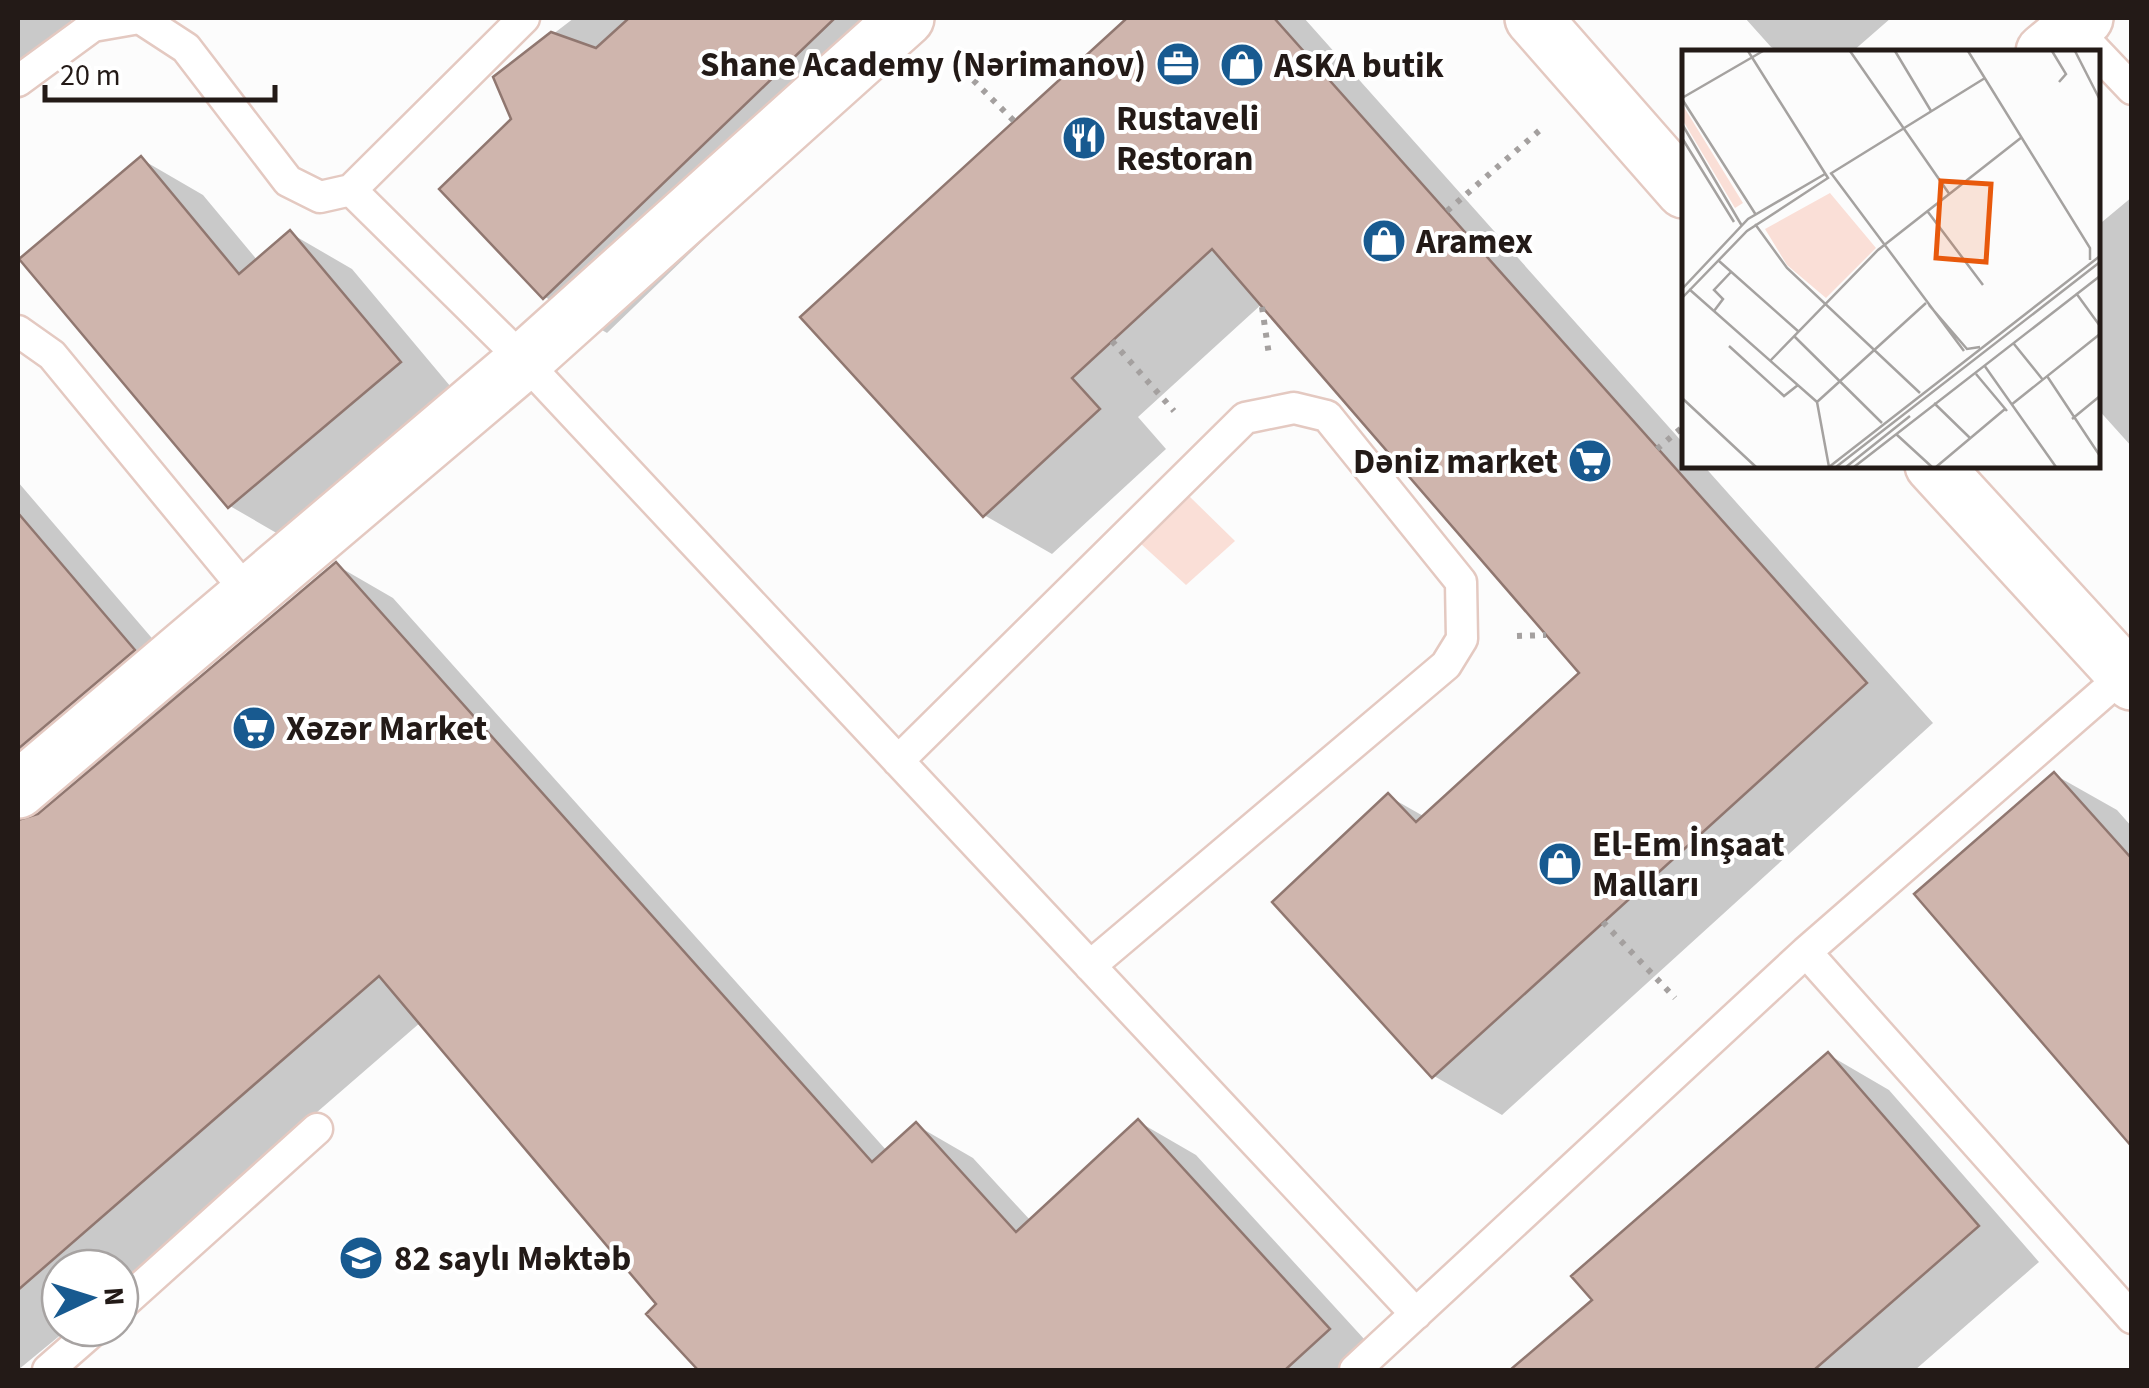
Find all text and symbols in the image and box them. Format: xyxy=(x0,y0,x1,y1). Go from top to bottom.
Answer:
scale bar xyxy=(45,40,275,102)
place label: Shane Academy (Nərimanov) xyxy=(700,40,1146,90)
office icon: Shane Academy (Nərimanov) xyxy=(1155,41,1201,87)
place label: ASKA butik xyxy=(1273,41,1444,91)
shop icon: ASKA butik xyxy=(1219,42,1265,88)
inset map xyxy=(1682,50,2099,468)
text: 20 m xyxy=(60,54,121,97)
place label: Rustaveli Restoran xyxy=(1116,94,1259,184)
restaurant icon: Rustaveli Restoran xyxy=(1061,115,1107,161)
place label: Aramex xyxy=(1415,217,1533,267)
shop icon: Aramex xyxy=(1361,218,1407,264)
place label: Dəniz market xyxy=(1353,437,1558,487)
supermarket icon: Dəniz market xyxy=(1567,438,1613,484)
place label: Xəzər Market xyxy=(286,704,487,754)
supermarket icon: Xəzər Market xyxy=(231,705,277,751)
place label: El-Em İnşaat Malları xyxy=(1592,820,1785,910)
shop icon: El-Em İnşaat Malları xyxy=(1537,841,1583,887)
place label: 82 saylı Məktəb xyxy=(394,1234,631,1284)
school or university icon: 82 saylı Məktəb xyxy=(338,1235,384,1281)
north arrow xyxy=(40,1248,140,1348)
text: N xyxy=(93,1286,135,1307)

